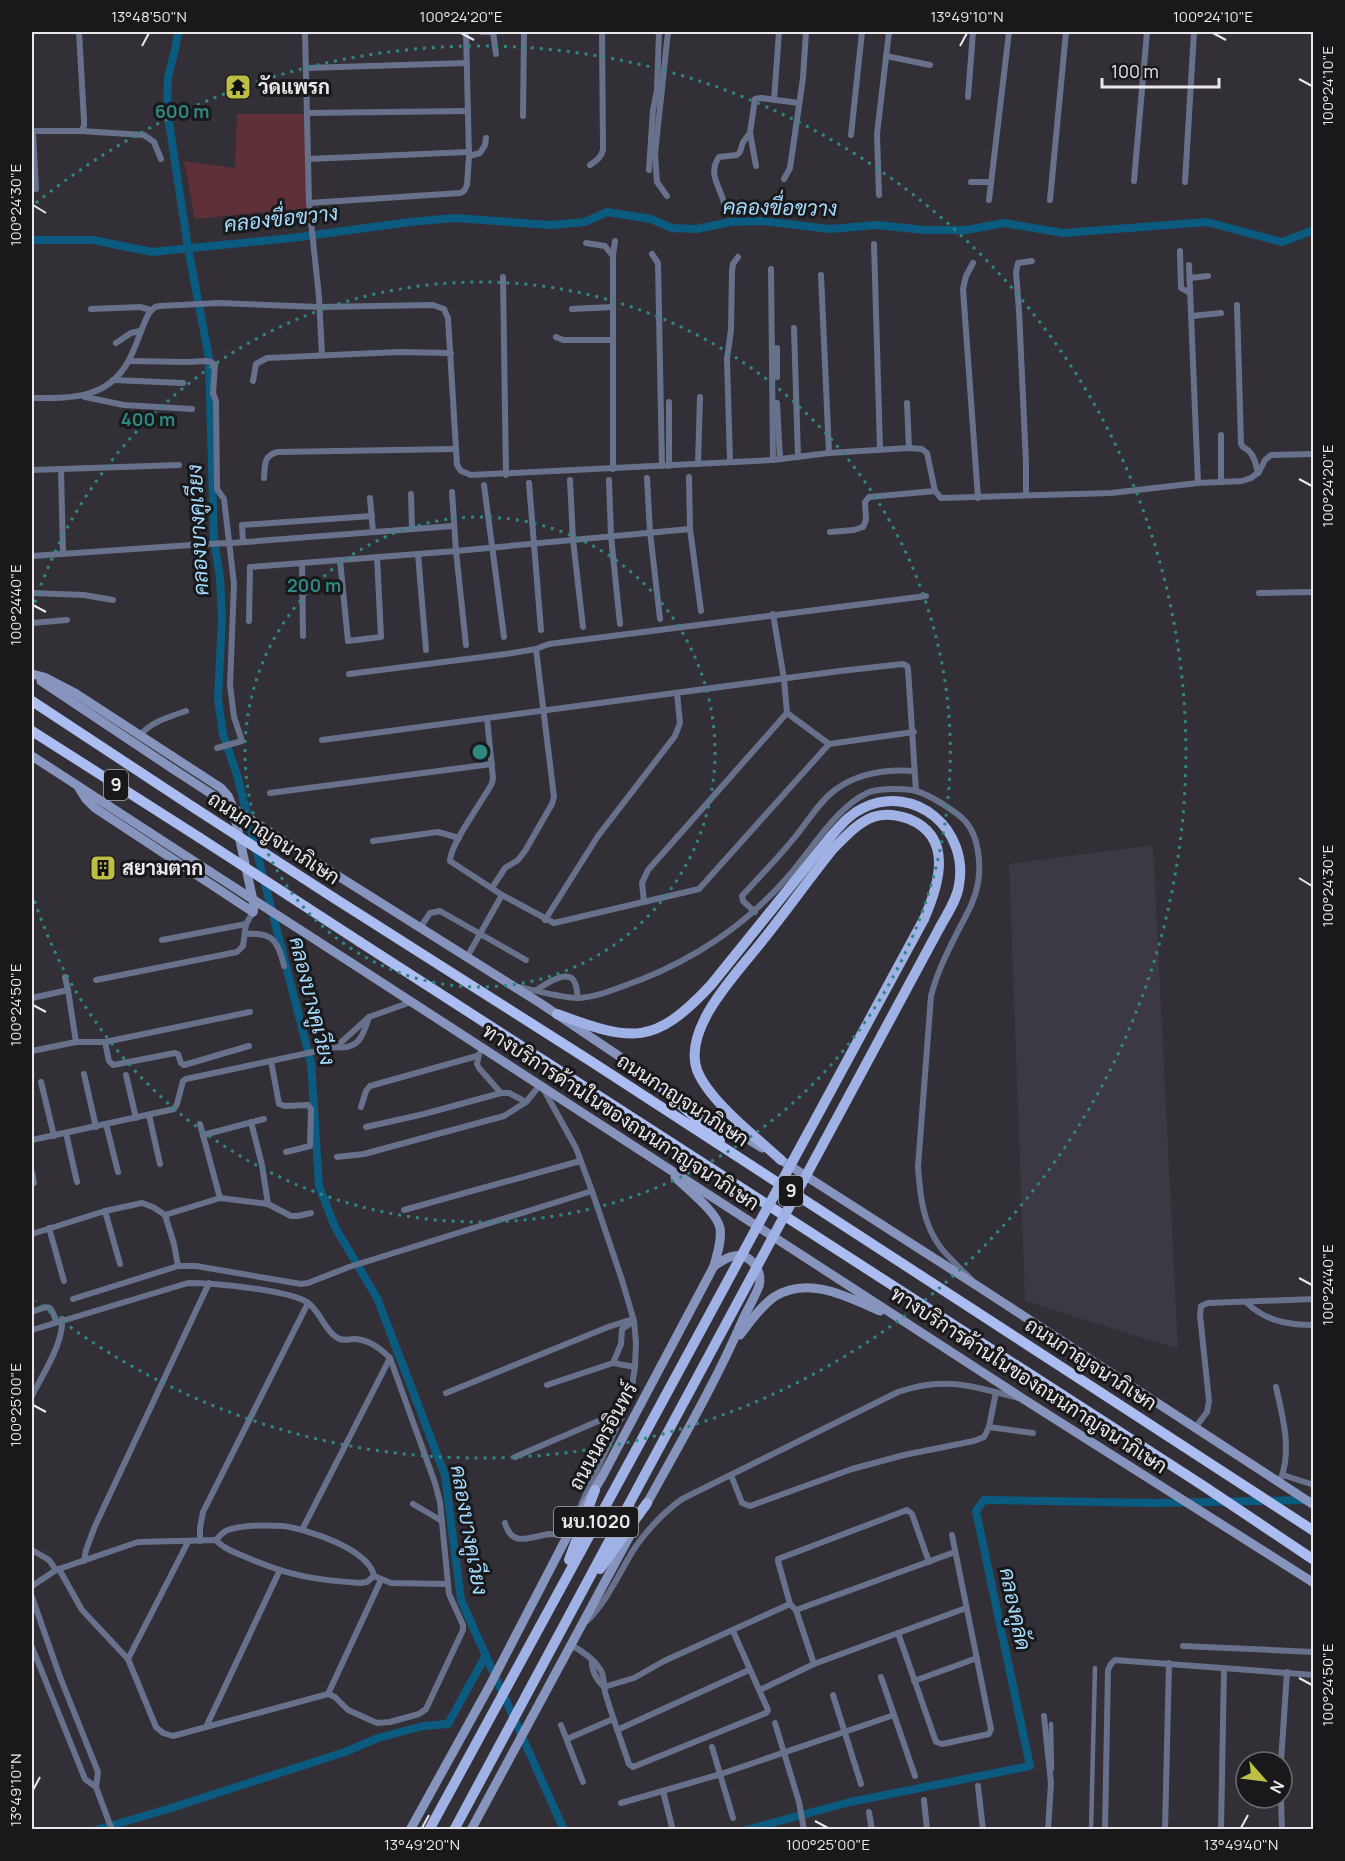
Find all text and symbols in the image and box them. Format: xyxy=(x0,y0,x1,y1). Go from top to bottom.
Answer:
text: 13°48'50"N xyxy=(111,6,187,27)
text: 100°24'20"E xyxy=(420,6,502,27)
text: 13°49'10"N xyxy=(930,6,1004,27)
text: 100°24'10"E xyxy=(1173,6,1253,27)
text: 100°24'10"E xyxy=(1317,46,1338,126)
scale bar xyxy=(1102,51,1219,89)
text: 100 m xyxy=(1111,59,1159,83)
temple icon: วัดแพรก xyxy=(223,72,253,102)
place label: วัดแพรก xyxy=(258,73,330,100)
text: 600 m xyxy=(155,99,209,123)
text: 100°24'30"E xyxy=(5,164,26,246)
water label: คลองขื่อขวาง xyxy=(723,187,838,222)
water label: คลองขื่อขวาง xyxy=(222,193,339,238)
text: 400 m xyxy=(121,407,175,431)
text: 100°24'20"E xyxy=(1317,445,1338,527)
water label: คลองบางคูเวียง xyxy=(180,464,216,596)
text: 100°24'40"E xyxy=(5,564,26,646)
text: 200 m xyxy=(287,573,341,597)
centre of rings xyxy=(470,742,490,762)
road number: 9 xyxy=(104,770,128,800)
street label: ถนนกาญจนาภิเษก xyxy=(203,785,345,890)
text: 100°24'30"E xyxy=(1317,845,1338,927)
building icon: สยามตาก xyxy=(88,853,118,883)
place label: สยามตาก xyxy=(122,854,203,881)
water label: คลองบางคูเวียง xyxy=(282,934,342,1068)
text: 100°24'50"E xyxy=(5,964,26,1047)
street label: ทางบริการด้านในของถนนกาญจนาภิเษก xyxy=(478,1017,765,1216)
street label: ถนนกาญจนาภิเษก xyxy=(612,1047,754,1152)
road number: 9 xyxy=(779,1176,803,1206)
text: 100°24'40"E xyxy=(1317,1244,1338,1326)
street label: ทางบริการด้านในของถนนกาญจนาภิเษก xyxy=(886,1280,1173,1479)
street label: ถนนกาญจนาภิเษก xyxy=(1020,1311,1162,1416)
text: 100°25'00"E xyxy=(5,1363,26,1447)
street label: ถนนนครอินทร์ xyxy=(562,1377,643,1494)
water label: คลองบางคูเวียง xyxy=(443,1463,495,1597)
road number: นบ.1020 xyxy=(554,1507,638,1537)
water label: คลองคูลัด xyxy=(992,1565,1038,1653)
text: 100°24'50"E xyxy=(1317,1644,1338,1727)
north arrow xyxy=(1234,1750,1294,1810)
text: 13°49'10"N xyxy=(5,1753,26,1827)
text: N xyxy=(1265,1777,1290,1797)
text: 13°49'20"N xyxy=(384,1834,460,1855)
text: 100°25'00"E xyxy=(786,1834,870,1855)
text: 13°49'40"N xyxy=(1204,1834,1278,1855)

